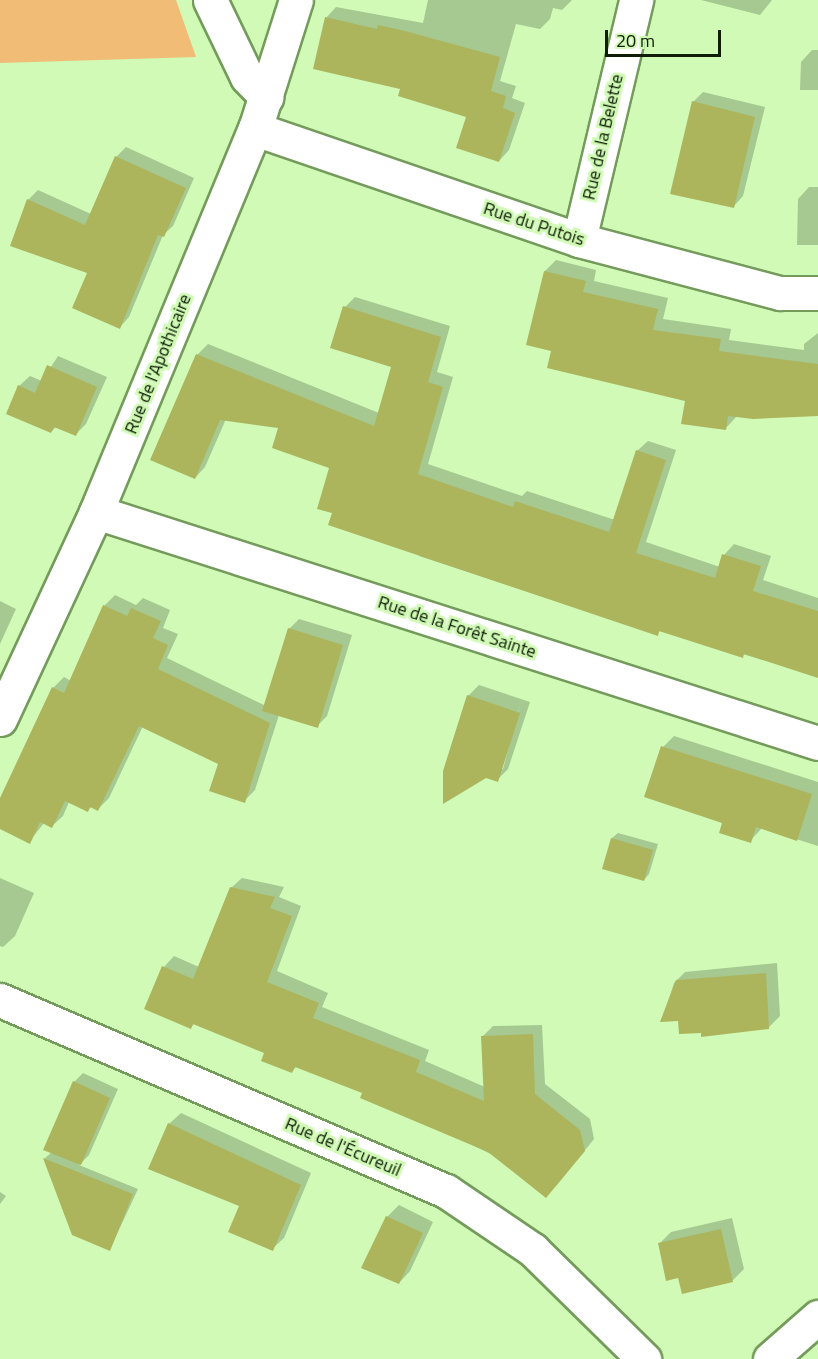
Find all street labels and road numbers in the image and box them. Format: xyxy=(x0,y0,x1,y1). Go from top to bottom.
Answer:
street label: Rue de la Belette xyxy=(578,72,628,202)
street label: Rue du Putois xyxy=(481,197,587,251)
street label: Rue de l'Apothicaire xyxy=(120,291,196,437)
street label: Rue de la Forêt Sainte xyxy=(375,591,539,663)
street label: Rue de l'Écureuil xyxy=(282,1113,404,1181)

